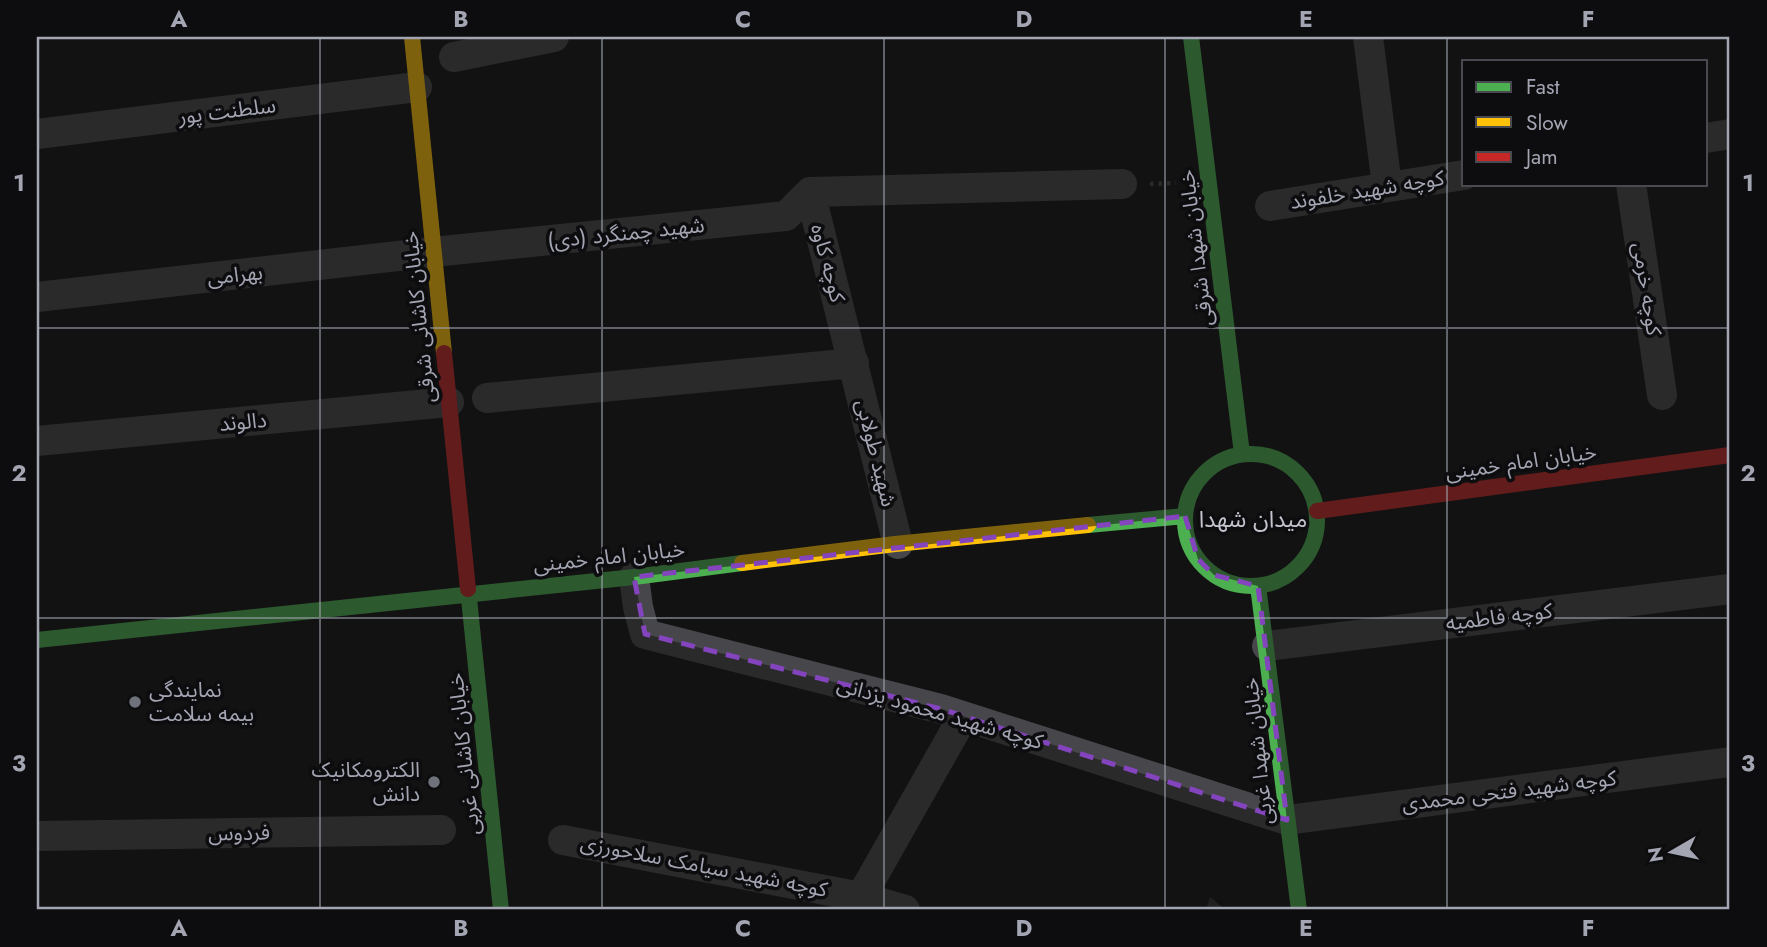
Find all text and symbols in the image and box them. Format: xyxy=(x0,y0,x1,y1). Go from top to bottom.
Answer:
text: A xyxy=(170,2,188,36)
text: B xyxy=(453,2,469,36)
text: C xyxy=(735,2,751,36)
text: D xyxy=(1016,2,1033,36)
text: E xyxy=(1299,2,1313,36)
text: F xyxy=(1582,2,1594,36)
legend xyxy=(1462,60,1708,186)
text: Fast xyxy=(1526,72,1559,102)
street label: سلطنت پور xyxy=(176,90,277,132)
text: Slow xyxy=(1526,108,1568,138)
text: Jam xyxy=(1523,142,1558,172)
street label: کوچه شهید خلفوند xyxy=(1288,163,1447,217)
text: 1 xyxy=(13,166,25,200)
text: 1 xyxy=(1742,166,1754,200)
street label: خیابان شهدا شرقی xyxy=(1172,168,1220,328)
street label: شهید چمنگرد (دی) xyxy=(546,210,706,256)
street label: کوچه کاوه xyxy=(803,220,853,306)
street label: خیابان کاشانی شرقی xyxy=(395,230,443,404)
street label: کوچه خرمی xyxy=(1625,240,1669,338)
street label: بهرامی xyxy=(206,257,264,293)
street label: شهید طولابی xyxy=(848,396,904,510)
street label: دالوند xyxy=(218,405,268,439)
street label: خیابان امام خمینی xyxy=(1443,437,1599,488)
text: 2 xyxy=(11,456,27,490)
text: 2 xyxy=(1740,456,1756,490)
district label: میدان شهدا xyxy=(1199,502,1307,536)
street label: خیابان امام خمینی xyxy=(532,534,686,581)
street label: کوچه فاطمیه xyxy=(1444,596,1554,638)
street label: کوچه شهید محمود یزدانی xyxy=(834,669,1047,757)
street label: خیابان کاشانی غربی xyxy=(441,671,487,837)
place label: نمایندگی بیمه سلامت xyxy=(149,675,254,729)
street label: خیابان شهدا غربی xyxy=(1235,676,1281,826)
marker: نمایندگی بیمه سلامت xyxy=(127,694,143,710)
text: 3 xyxy=(12,746,26,780)
text: 3 xyxy=(1741,746,1755,780)
place label: الکترومکانیک دانش xyxy=(312,755,420,809)
street label: کوچه شهید فتحی محمدی xyxy=(1400,763,1618,819)
marker: الکترومکانیک دانش xyxy=(426,774,442,790)
street label: فردوس xyxy=(208,817,270,849)
north arrow xyxy=(1638,818,1708,888)
street label: کوچه شهید سیامک سلاحورزی xyxy=(578,827,830,905)
text: N xyxy=(1641,845,1670,864)
text: A xyxy=(170,911,188,945)
text: B xyxy=(453,911,469,945)
text: C xyxy=(735,911,751,945)
text: D xyxy=(1016,911,1033,945)
text: E xyxy=(1299,911,1313,945)
text: F xyxy=(1582,911,1594,945)

